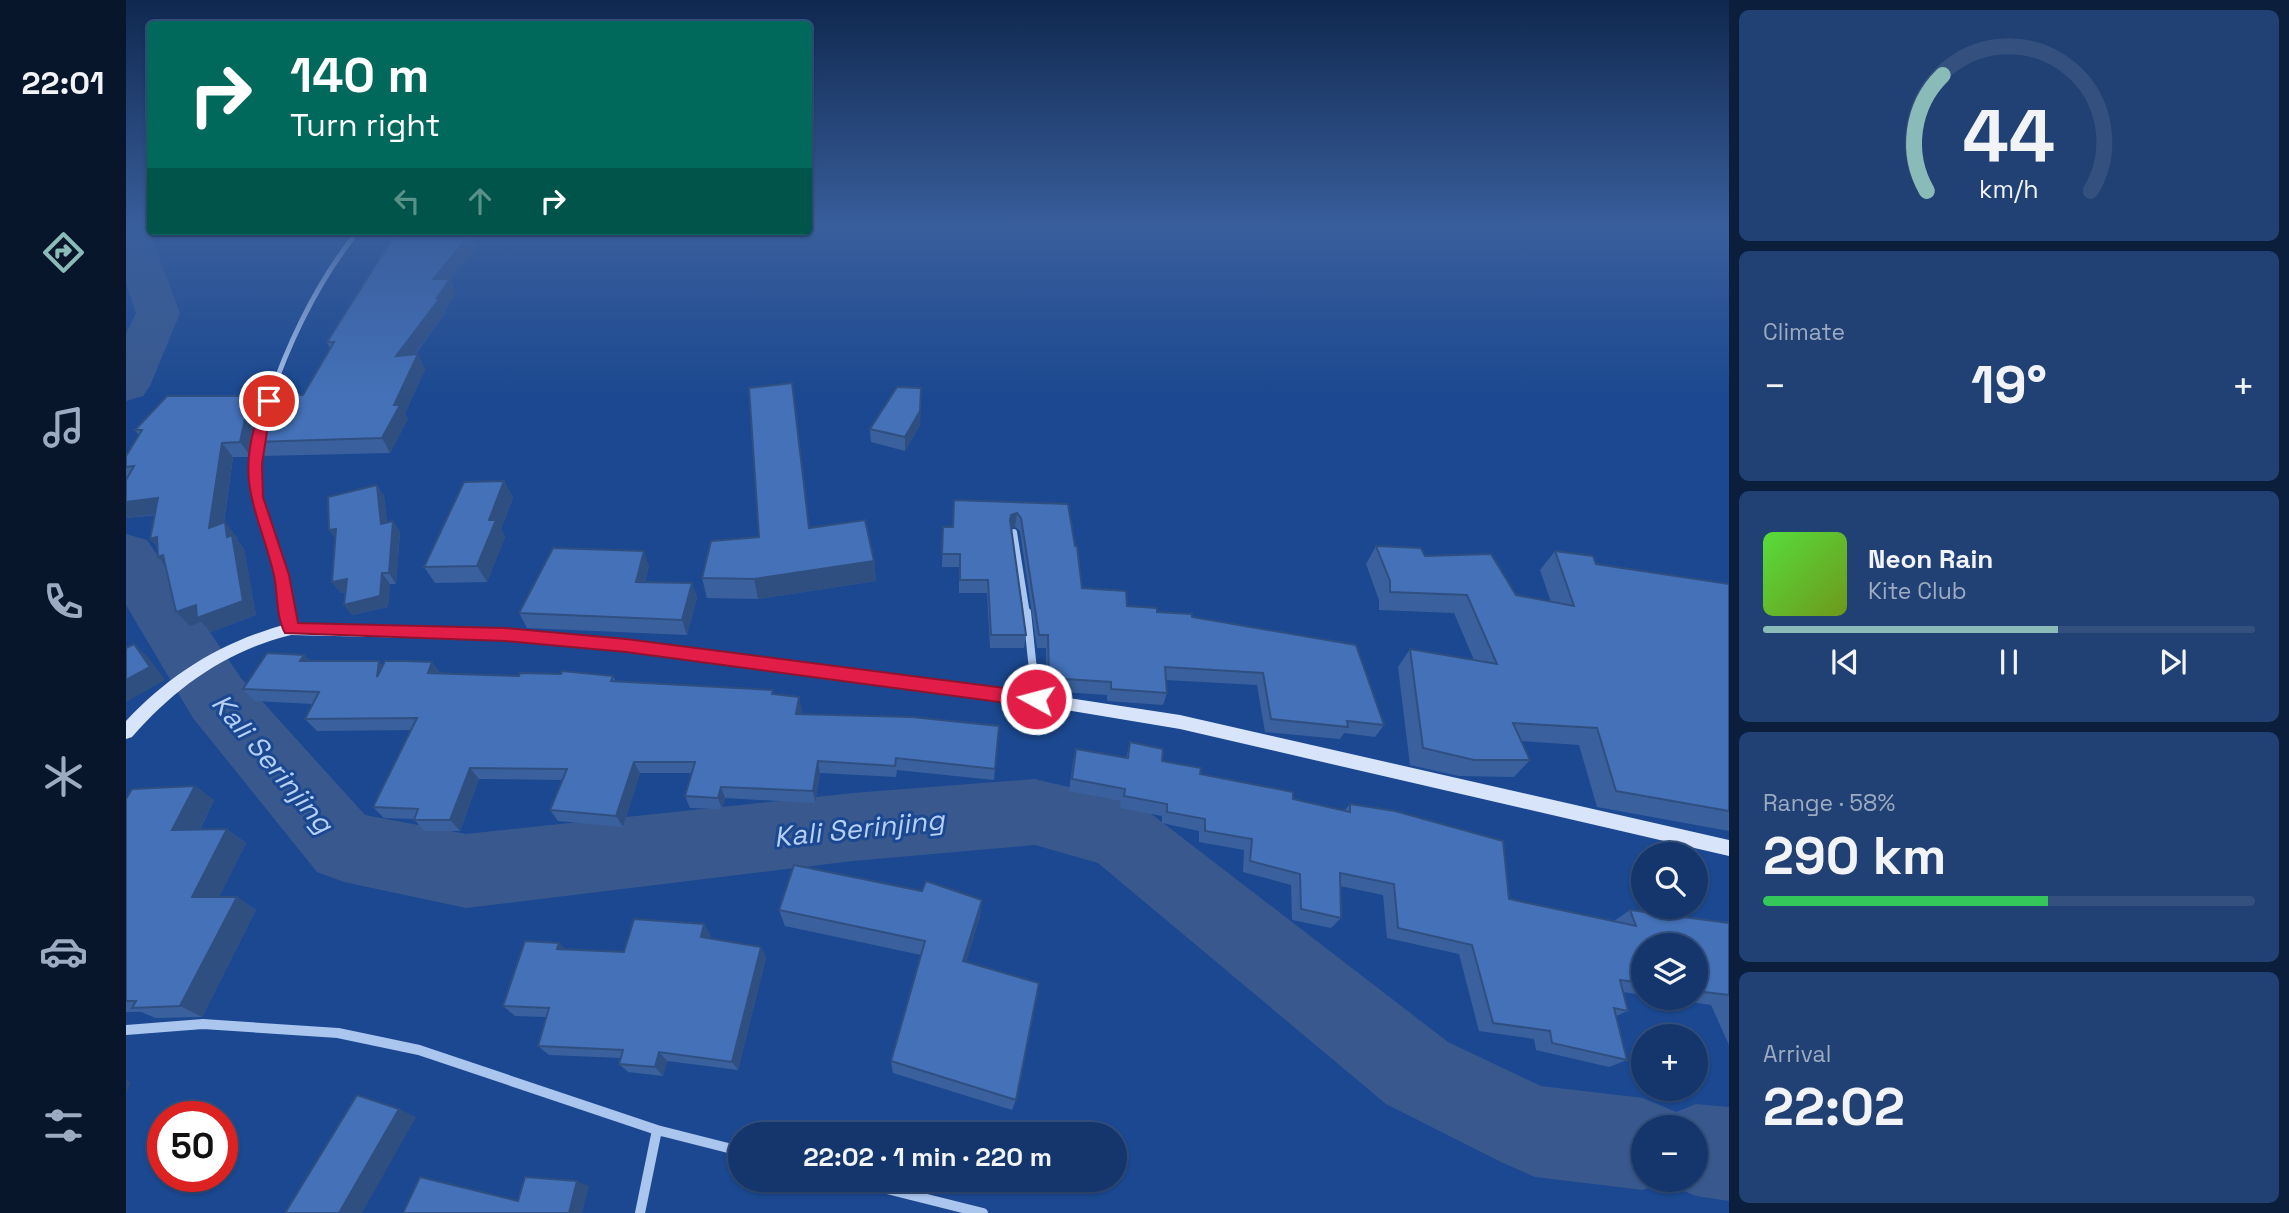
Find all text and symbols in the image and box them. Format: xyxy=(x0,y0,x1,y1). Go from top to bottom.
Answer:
text: 140 m xyxy=(290,44,429,106)
icon: right xyxy=(175,49,266,140)
text: 22:01 xyxy=(22,63,104,103)
text: 44 xyxy=(1963,90,2055,183)
text: Turn right xyxy=(290,105,440,145)
text: km/h xyxy=(1979,173,2039,205)
icon: left xyxy=(388,182,426,220)
icon: ahead xyxy=(461,182,499,220)
icon: right xyxy=(534,182,572,220)
icon: directions xyxy=(39,228,88,277)
text: Climate xyxy=(1763,317,1845,347)
text: 19° xyxy=(1971,352,2047,418)
text: − xyxy=(1763,362,1787,410)
text: + xyxy=(2231,362,2255,410)
pin xyxy=(239,371,299,431)
icon: arrive xyxy=(250,382,288,420)
icon: music xyxy=(39,403,88,452)
text: Neon Rain xyxy=(1868,542,1993,576)
text: Kite Club xyxy=(1868,576,1967,606)
icon: phone xyxy=(39,577,88,626)
icon: previous xyxy=(1826,643,1864,681)
icon: pause xyxy=(1990,643,2028,681)
icon: next xyxy=(2154,643,2192,681)
position arrow xyxy=(999,662,1073,736)
water label: Kali Serinjing xyxy=(204,686,343,842)
icon: climate xyxy=(39,752,88,801)
text: Range · 58% xyxy=(1763,788,1895,818)
water label: Kali Serinjing xyxy=(772,801,948,855)
text: 290 km xyxy=(1763,823,1946,889)
map controls xyxy=(1631,842,1708,1192)
button: search xyxy=(1631,842,1708,919)
icon: car xyxy=(39,927,88,976)
button: layers xyxy=(1631,933,1708,1010)
button: + xyxy=(1631,1024,1708,1101)
text: Arrival xyxy=(1763,1039,1831,1069)
text: 22:02 xyxy=(1763,1074,1905,1140)
icon: filters xyxy=(39,1101,88,1150)
speed limit sign: 50 xyxy=(147,1101,238,1192)
button: − xyxy=(1631,1115,1708,1192)
text: 22:02 · 1 min · 220 m xyxy=(803,1140,1052,1174)

